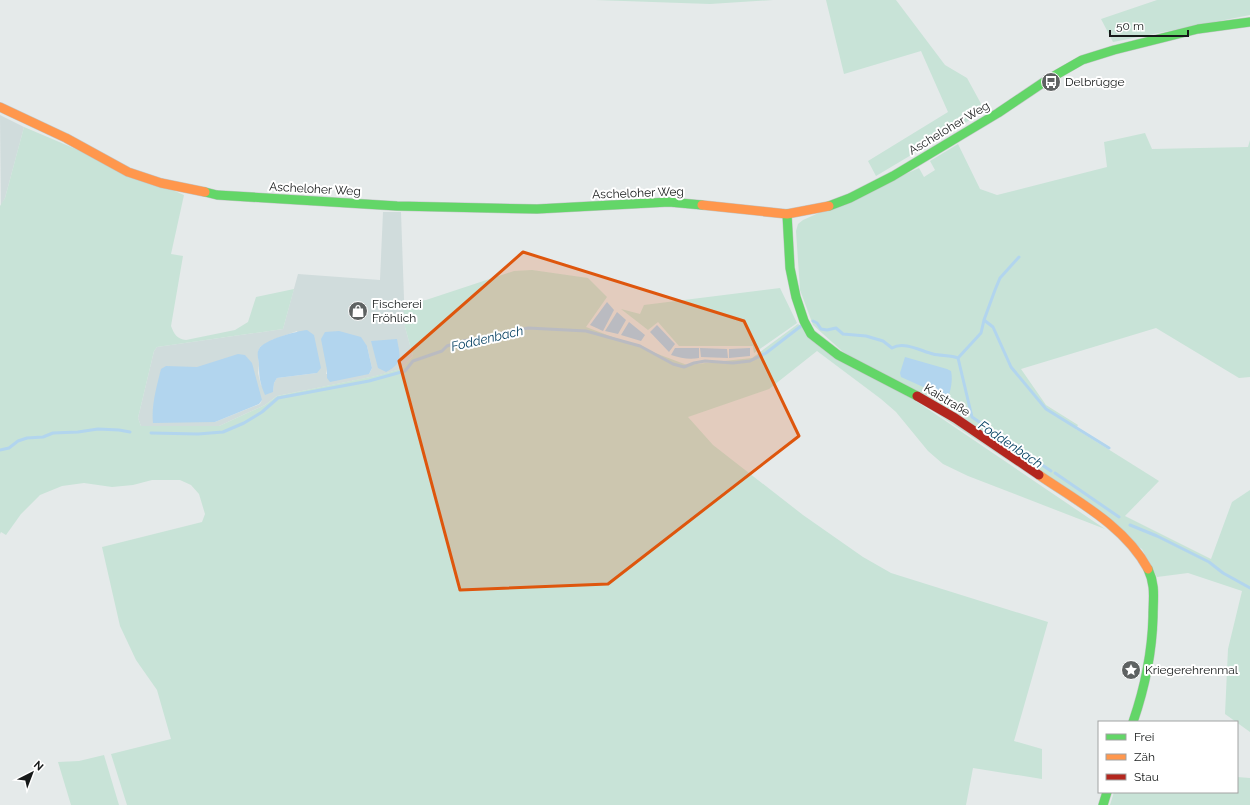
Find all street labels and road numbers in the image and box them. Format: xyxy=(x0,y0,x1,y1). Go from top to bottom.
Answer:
street label: Ascheloher Weg xyxy=(906,98,992,158)
street label: Ascheloher Weg xyxy=(269,180,361,198)
street label: Ascheloher Weg xyxy=(592,184,684,202)
street label: Kaistraße xyxy=(922,381,972,419)

